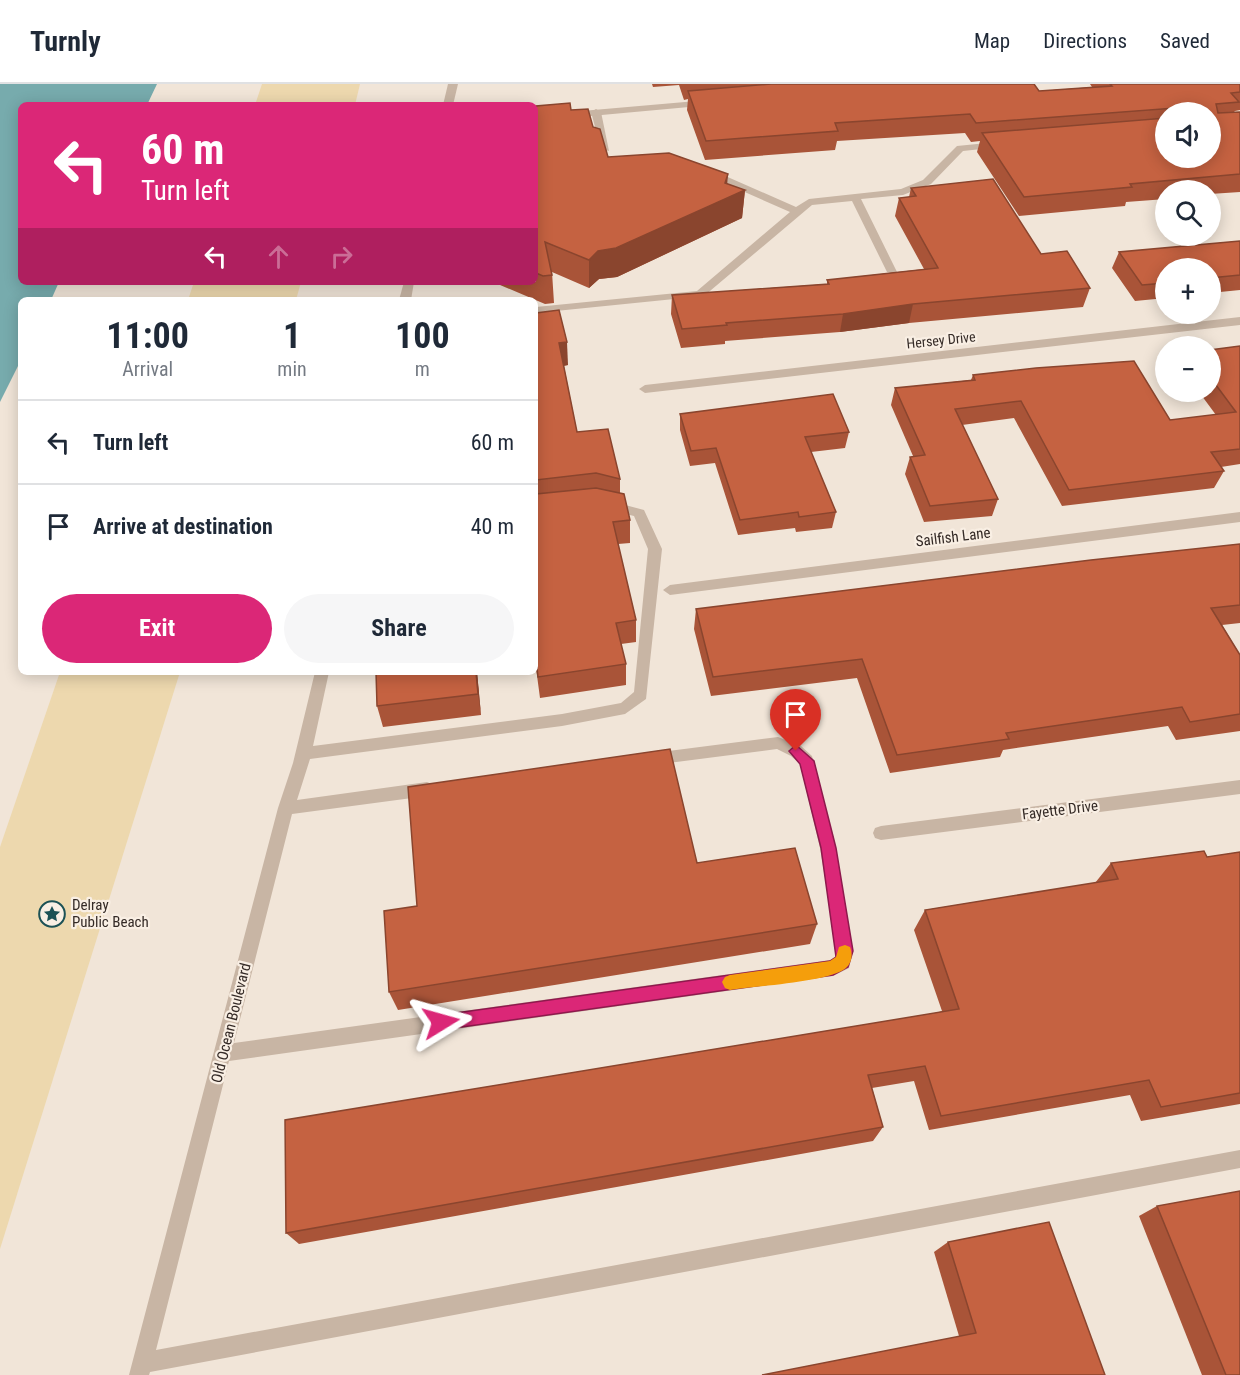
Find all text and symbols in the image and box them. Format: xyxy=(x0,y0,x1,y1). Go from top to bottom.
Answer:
text: Turnly xyxy=(30,25,101,58)
text: Map xyxy=(974,29,1010,53)
text: Directions xyxy=(1043,29,1127,53)
text: Saved xyxy=(1160,29,1210,53)
map controls xyxy=(1155,102,1221,402)
button: sound xyxy=(1155,102,1221,168)
text: 60 m xyxy=(141,125,224,174)
icon: left xyxy=(42,126,120,204)
text: Turn left xyxy=(141,175,230,207)
button: search xyxy=(1155,180,1221,246)
icon: left xyxy=(199,240,232,273)
icon: ahead xyxy=(262,240,295,273)
icon: right xyxy=(325,240,358,273)
button: + xyxy=(1155,258,1221,324)
text: 11:00 xyxy=(106,315,189,357)
text: 1 xyxy=(283,315,301,357)
text: 100 xyxy=(395,315,450,357)
street label: Hersey Drive xyxy=(906,328,977,352)
button: − xyxy=(1155,336,1221,402)
text: Arrival xyxy=(122,357,173,381)
text: min xyxy=(277,357,307,381)
text: m xyxy=(415,357,430,381)
icon: left xyxy=(42,426,75,459)
text: Turn left xyxy=(93,430,168,455)
text: 60 m xyxy=(471,430,514,455)
icon: arrive xyxy=(42,510,75,543)
text: Arrive at destination xyxy=(93,514,273,539)
text: 40 m xyxy=(471,514,514,539)
street label: Sailfish Lane xyxy=(915,523,991,551)
button: Exit xyxy=(42,594,272,663)
button: Share xyxy=(284,594,514,663)
pin xyxy=(770,689,821,751)
icon: arrive xyxy=(779,698,812,731)
street label: Fayette Drive xyxy=(1021,796,1099,824)
place label: Delray Public Beach xyxy=(72,896,149,931)
place icon: Delray Public Beach xyxy=(37,899,67,929)
street label: Old Ocean Boulevard xyxy=(207,961,255,1085)
position arrow xyxy=(409,990,473,1054)

